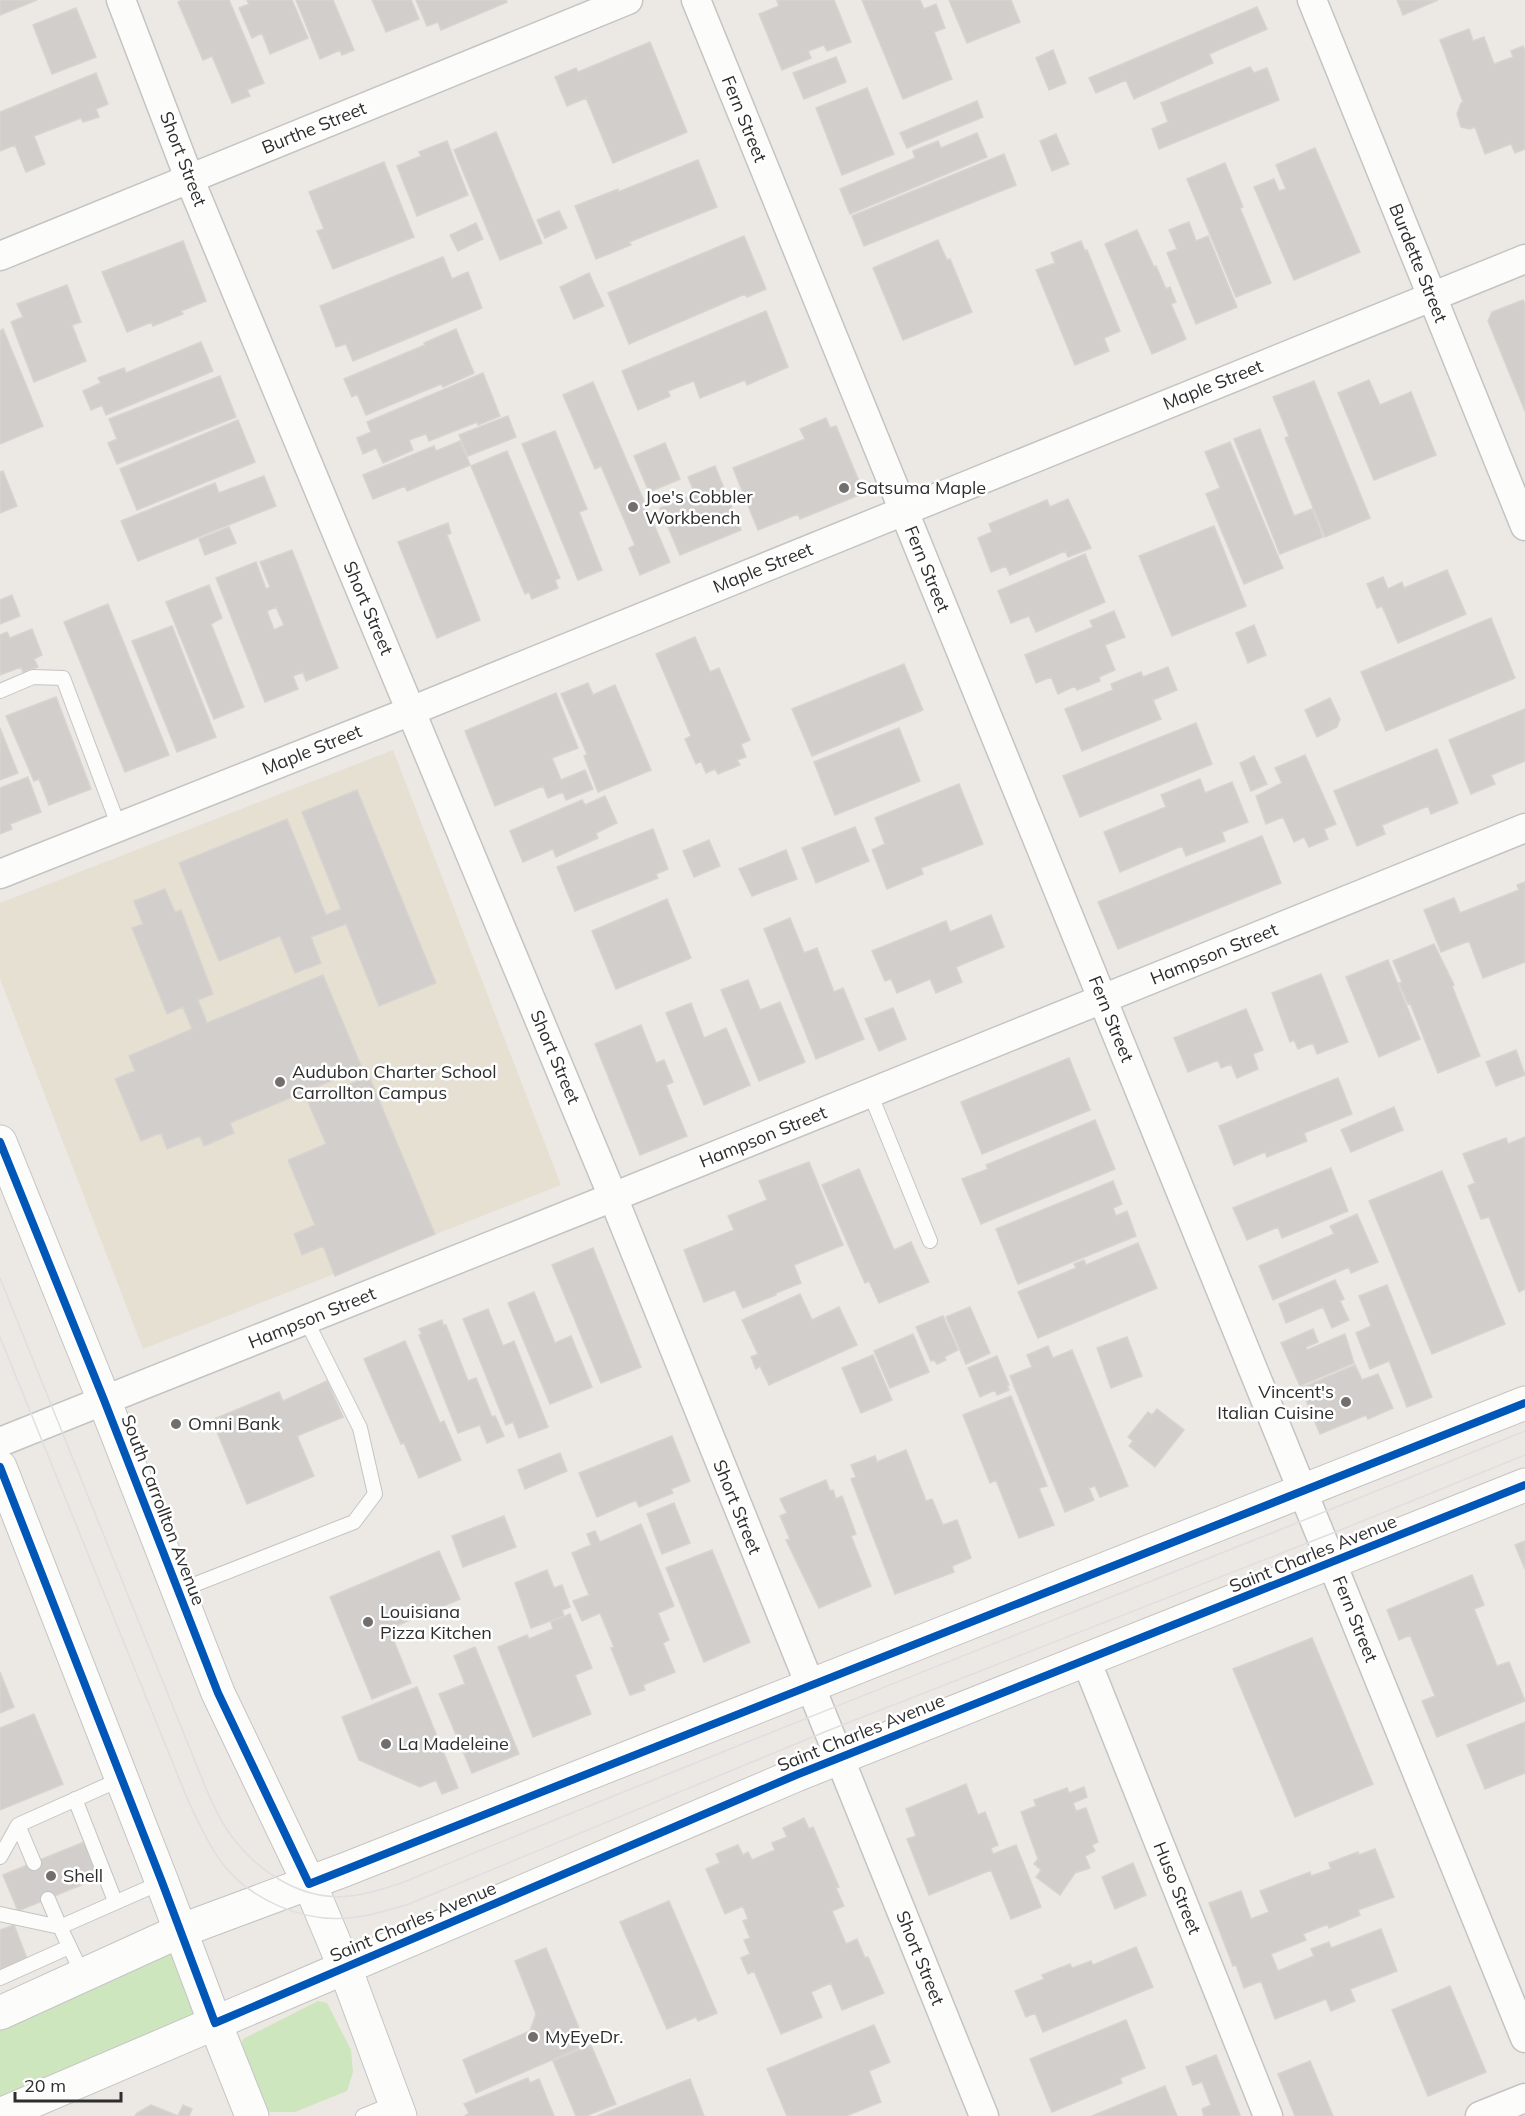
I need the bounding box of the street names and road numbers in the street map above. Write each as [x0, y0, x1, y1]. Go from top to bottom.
street label: Fern Street [717, 72, 772, 165]
street label: Burthe Street [258, 96, 369, 159]
street label: Short Street [155, 108, 212, 210]
street label: Burdette Street [1384, 200, 1453, 326]
street label: Maple Street [1160, 354, 1266, 415]
street label: Fern Street [900, 522, 955, 615]
street label: Maple Street [710, 537, 816, 598]
street label: Short Street [338, 557, 399, 658]
street label: Maple Street [259, 719, 365, 780]
street label: Hampson Street [1147, 918, 1281, 990]
street label: Fern Street [1084, 972, 1139, 1065]
street label: Short Street [525, 1006, 586, 1107]
street label: Hampson Street [696, 1101, 830, 1173]
street label: Hampson Street [245, 1282, 379, 1354]
street label: South Carrollton Avenue [116, 1411, 210, 1608]
street label: Short Street [708, 1456, 767, 1557]
street label: Saint Charles Avenue [1226, 1509, 1400, 1598]
street label: Fern Street [1328, 1572, 1383, 1665]
street label: Saint Charles Avenue [774, 1688, 948, 1777]
street label: Huso Street [1148, 1838, 1206, 1937]
street label: Saint Charles Avenue [326, 1876, 499, 1967]
street label: Short Street [891, 1907, 950, 2008]

